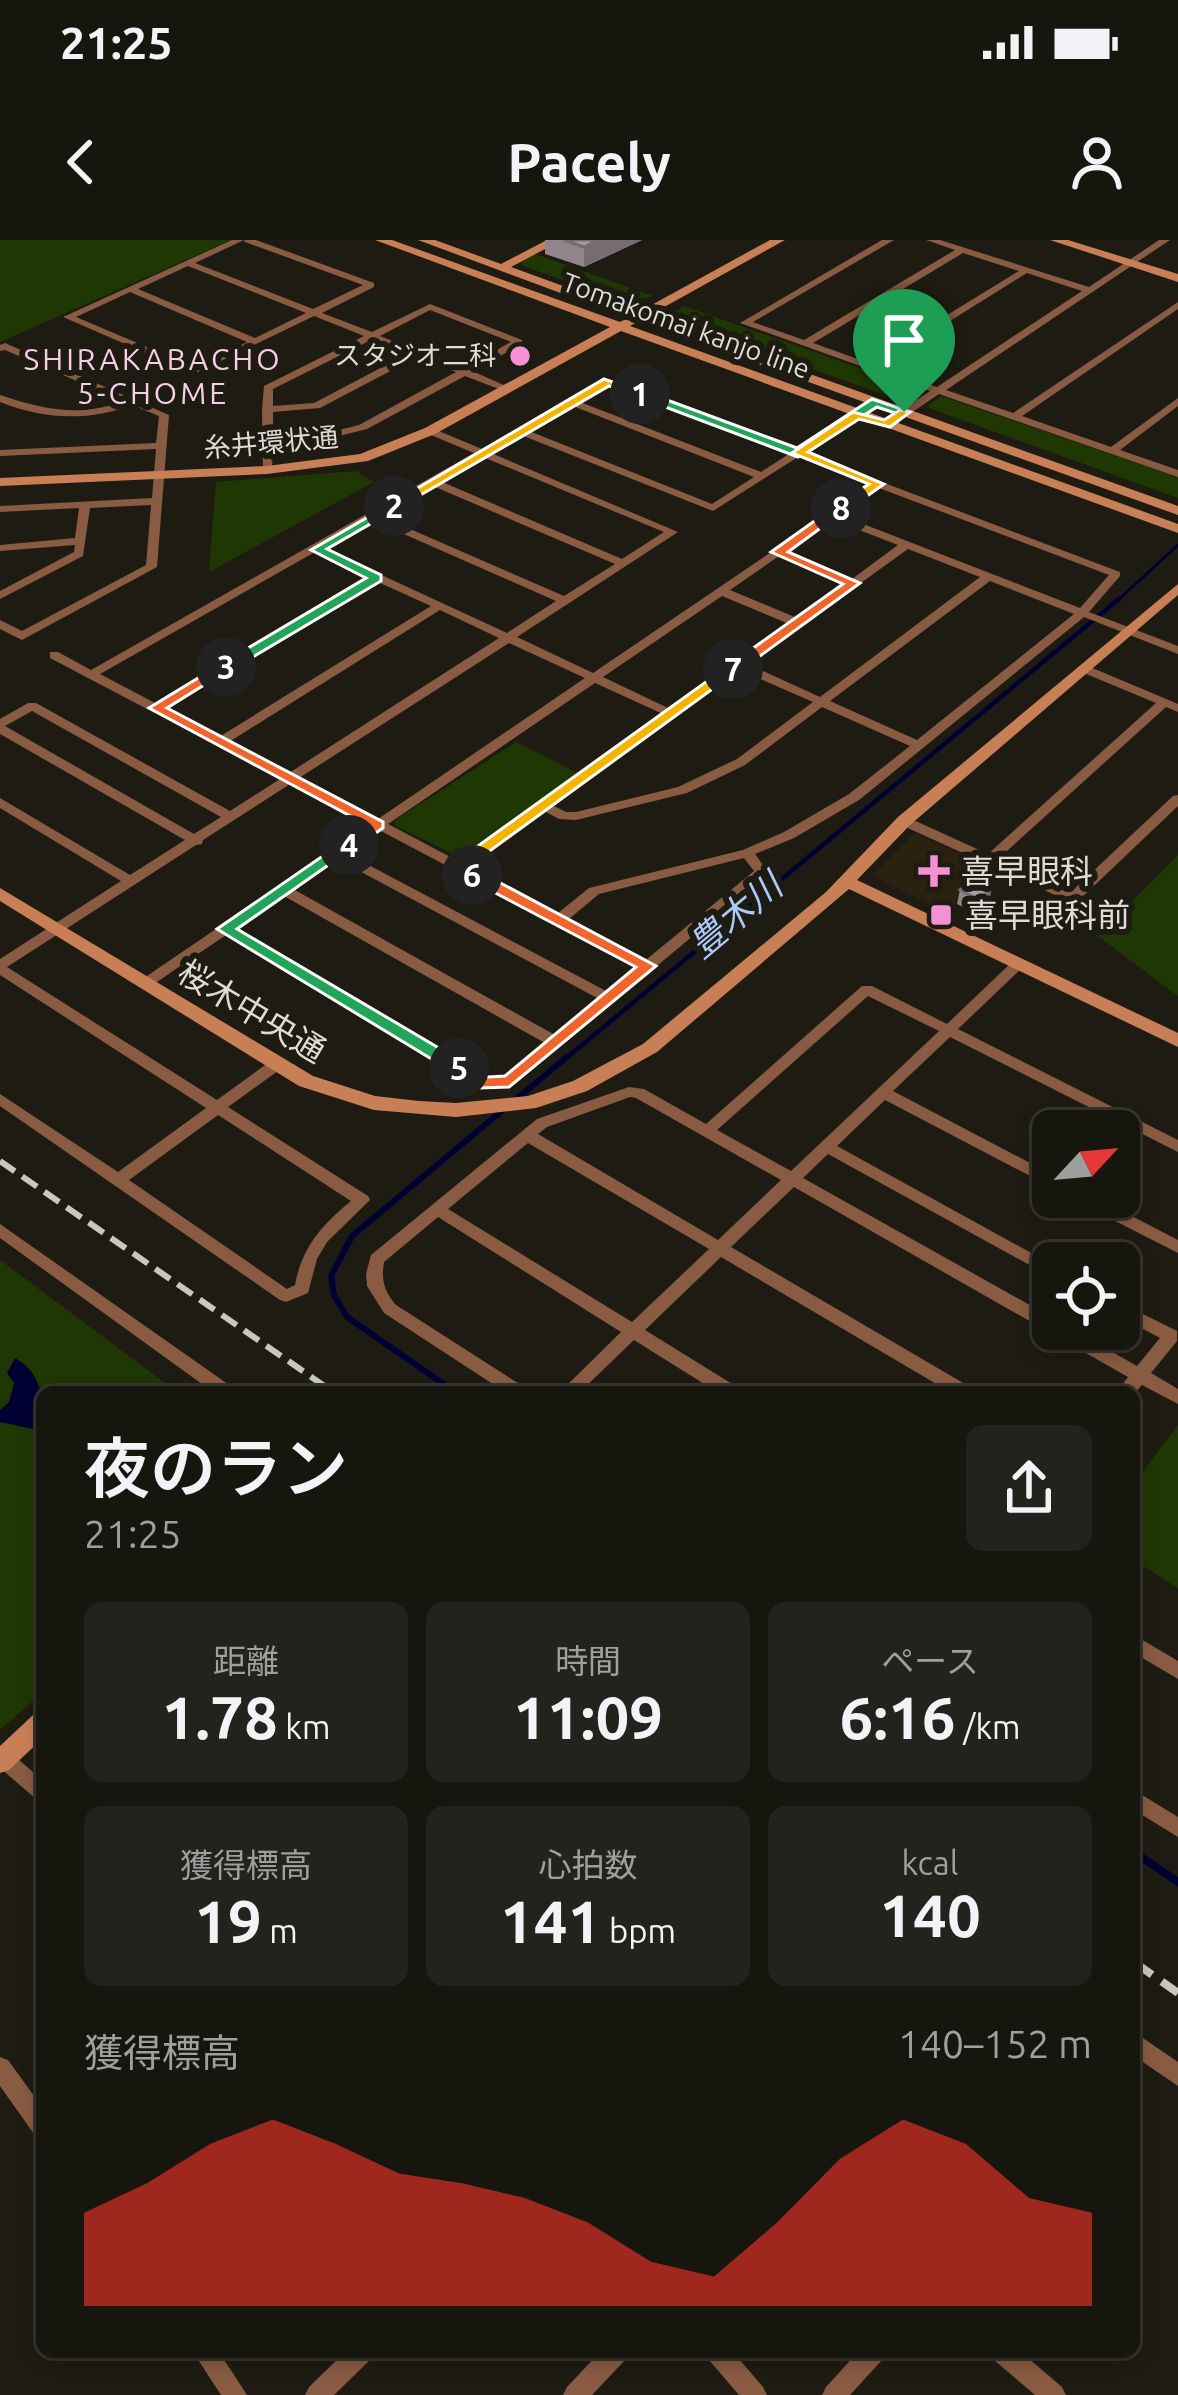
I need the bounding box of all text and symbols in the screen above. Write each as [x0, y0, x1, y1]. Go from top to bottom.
text: 21:25 [60, 17, 173, 68]
icon: back [48, 129, 114, 195]
icon: person [1064, 129, 1130, 195]
text: Pacely [507, 132, 671, 192]
street label: Tomakomai kanjo line [559, 266, 814, 384]
pin [853, 289, 955, 412]
icon: arrive [871, 307, 937, 373]
place label: スタジオ二科 [334, 340, 496, 370]
district label: SHIRAKABACHO 5-CHOME [24, 342, 282, 410]
marker: スタジオ二科 [507, 343, 533, 369]
pin: 1 [610, 364, 670, 424]
text: 1 [631, 375, 649, 412]
street label: 糸井環状通 [202, 421, 339, 463]
pin: 2 [364, 476, 424, 536]
pin: 8 [811, 478, 871, 538]
text: 2 [385, 487, 403, 524]
text: 8 [832, 489, 850, 526]
pin: 3 [196, 637, 256, 697]
pin: 7 [703, 639, 763, 699]
text: 3 [217, 648, 235, 685]
text: 7 [724, 650, 742, 687]
pin: 4 [319, 815, 379, 875]
text: 4 [340, 826, 358, 863]
pin: 6 [442, 845, 502, 905]
place label: 喜早眼科 [961, 852, 1093, 889]
marker: 喜早眼科 [918, 855, 950, 887]
text: 6 [463, 856, 481, 893]
water label: 豊木川 [680, 862, 792, 965]
place label: 喜早眼科前 [965, 896, 1130, 933]
marker: 喜早眼科前 [928, 902, 954, 928]
street label: 桜木中央通 [172, 952, 333, 1069]
pin: 5 [429, 1038, 489, 1098]
text: 5 [450, 1049, 468, 1086]
north arrow [1032, 1110, 1140, 1218]
map controls [1032, 1110, 1140, 1350]
button: locate [1032, 1242, 1140, 1350]
button: share [966, 1425, 1092, 1551]
text: 夜のラン [84, 1430, 348, 1504]
text: 21:25 [84, 1512, 182, 1555]
text: 距離 [213, 1642, 279, 1679]
text: 時間 [555, 1642, 621, 1679]
text: ペース [881, 1642, 979, 1679]
text: 1.78 [162, 1683, 278, 1750]
text: 11:09 [513, 1683, 663, 1750]
text: 6:16 [839, 1683, 956, 1750]
text: km [278, 1708, 330, 1745]
text: /km [956, 1708, 1021, 1745]
text: kcal [902, 1844, 958, 1881]
text: 獲得標高 [180, 1846, 312, 1883]
text: 心拍数 [539, 1846, 638, 1883]
text: 140 [879, 1881, 981, 1948]
text: 19 [194, 1887, 262, 1954]
text: 141 [500, 1887, 601, 1954]
text: m [262, 1912, 298, 1949]
text: bpm [601, 1912, 676, 1949]
text: 140–152 m [898, 2022, 1092, 2065]
text: 獲得標高 [84, 2031, 240, 2074]

